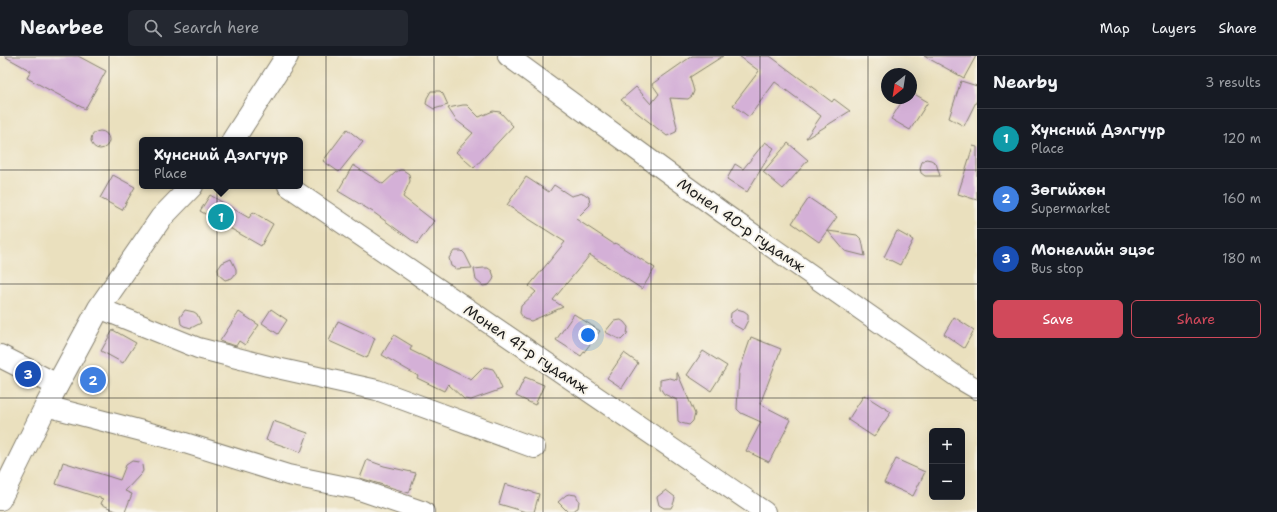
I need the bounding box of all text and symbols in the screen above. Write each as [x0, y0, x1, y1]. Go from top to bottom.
search box [128, 10, 408, 46]
text: Nearbee [20, 15, 104, 40]
icon: search [142, 17, 164, 39]
text: Search here [174, 18, 259, 38]
text: Map [1100, 19, 1130, 37]
text: Layers [1152, 19, 1196, 37]
text: Share [1218, 19, 1257, 37]
north arrow [881, 68, 917, 104]
text: Nearby [993, 71, 1058, 93]
text: 3 results [1205, 74, 1261, 91]
text: Хүнсний Дэлгүүр [1031, 120, 1165, 140]
text: 1 [1003, 130, 1009, 147]
text: 120 m [1223, 130, 1261, 147]
popup [139, 137, 303, 189]
text: Place [1031, 140, 1064, 157]
text: Хүнсний Дэлгүүр [154, 145, 288, 165]
text: Place [154, 165, 187, 182]
street label: Монел 40-р гудамж [673, 173, 809, 277]
text: Зөгийхөн [1031, 180, 1106, 200]
text: 2 [1001, 190, 1011, 207]
text: 160 m [1223, 190, 1261, 207]
text: Supermarket [1031, 200, 1110, 217]
pin: 1 [208, 202, 234, 232]
text: Монелийн эцэс [1031, 240, 1155, 260]
text: 3 [1001, 250, 1011, 267]
text: 180 m [1222, 250, 1261, 267]
text: Bus stop [1031, 260, 1083, 277]
street label: Монел 41-р гудамж [460, 300, 593, 399]
button: Save [993, 300, 1123, 338]
button: Share [1131, 300, 1261, 338]
your location [578, 325, 598, 345]
pin: 3 [15, 359, 41, 389]
pin: 2 [80, 365, 106, 395]
map controls [929, 428, 965, 500]
button: + [929, 428, 965, 464]
button: − [929, 464, 965, 500]

